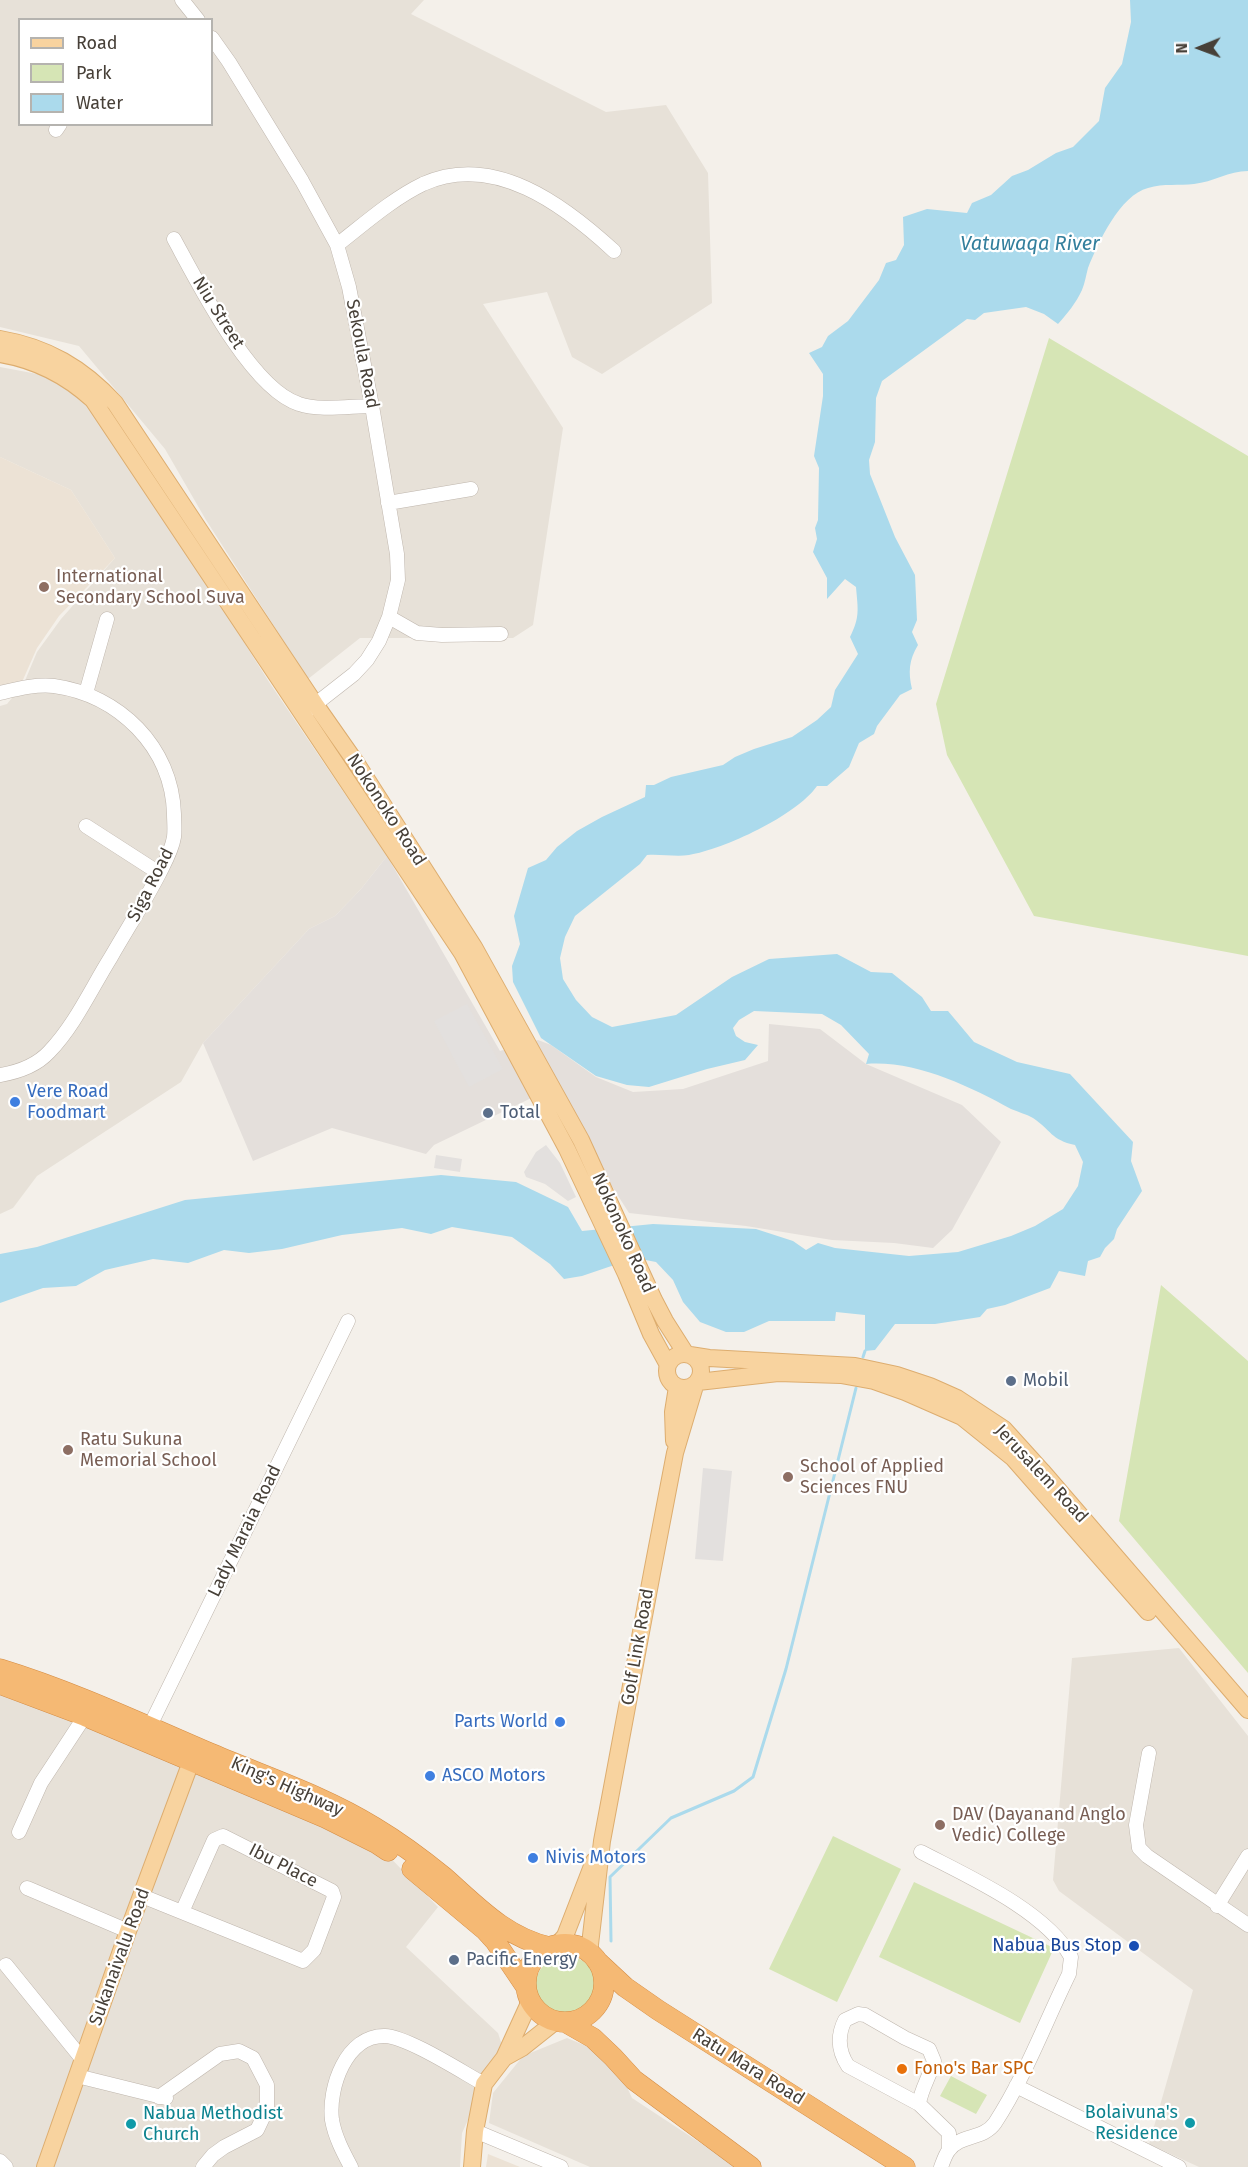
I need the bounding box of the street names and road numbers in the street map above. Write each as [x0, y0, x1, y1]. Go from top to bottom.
street label: Niu Street [187, 273, 249, 353]
street label: Sekoula Road [341, 298, 383, 410]
street label: Nokonoko Road [342, 750, 430, 870]
street label: Siga Road [123, 844, 179, 926]
street label: Nokonoko Road [587, 1170, 659, 1296]
street label: Jerusalem Road [990, 1420, 1092, 1528]
street label: Lady Maraia Road [204, 1462, 286, 1600]
street label: Golf Link Road [617, 1587, 659, 1707]
street label: King's Highway [227, 1753, 347, 1821]
street label: Ibu Place [245, 1839, 321, 1893]
street label: Sukanaivalu Road [85, 1885, 155, 2029]
street label: Ratu Mara Road [688, 2024, 808, 2110]

